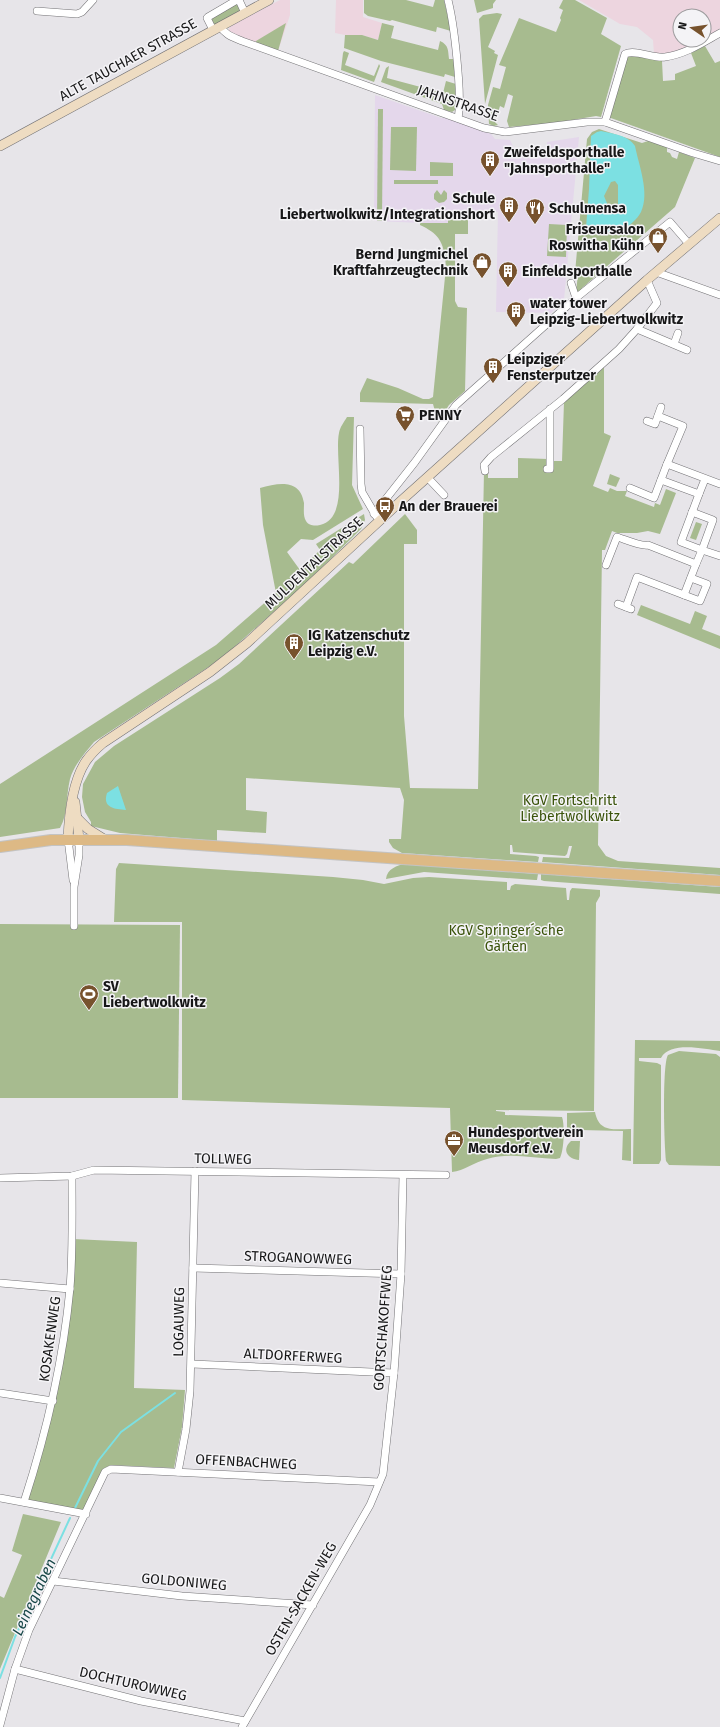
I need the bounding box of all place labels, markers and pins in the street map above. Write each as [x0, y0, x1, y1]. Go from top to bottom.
place label: Zweifeldsporthalle "Jahnsporthalle" [504, 144, 625, 177]
building icon: Zweifeldsporthalle "Jahnsporthalle" [479, 149, 501, 177]
place label: Schule Liebertwolkwitz/Integrationshort [280, 190, 496, 223]
building icon: Schule Liebertwolkwitz/Integrationshort [498, 195, 520, 223]
restaurant icon: Schulmensa [524, 197, 546, 225]
place label: Schulmensa [549, 200, 626, 217]
place label: Friseursalon Roswitha Kühn [549, 221, 644, 254]
shop icon: Friseursalon Roswitha Kühn [647, 226, 669, 254]
place label: Bernd Jungmichel Kraftfahrzeugtechnik [333, 246, 469, 279]
shop icon: Bernd Jungmichel Kraftfahrzeugtechnik [471, 251, 493, 279]
building icon: Einfeldsporthalle [497, 260, 519, 288]
place label: Einfeldsporthalle [522, 263, 633, 280]
place label: water tower Leipzig-Liebertwolkwitz [530, 295, 684, 328]
building icon: water tower Leipzig-Liebertwolkwitz [505, 300, 527, 328]
place label: Leipziger Fensterputzer [507, 351, 596, 384]
building icon: Leipziger Fensterputzer [482, 356, 504, 384]
supermarket icon: PENNY [394, 404, 416, 432]
place label: PENNY [419, 407, 462, 424]
bus stop icon: An der Brauerei [374, 495, 396, 523]
place label: An der Brauerei [398, 498, 498, 515]
place label: IG Katzenschutz Leipzig e.V. [308, 627, 410, 660]
building icon: IG Katzenschutz Leipzig e.V. [283, 632, 305, 660]
place label: SV Liebertwolkwitz [103, 978, 206, 1011]
sports icon: SV Liebertwolkwitz [78, 983, 100, 1011]
place label: Hundesportverein Meusdorf e.V. [468, 1124, 584, 1157]
office icon: Hundesportverein Meusdorf e.V. [443, 1129, 465, 1157]

